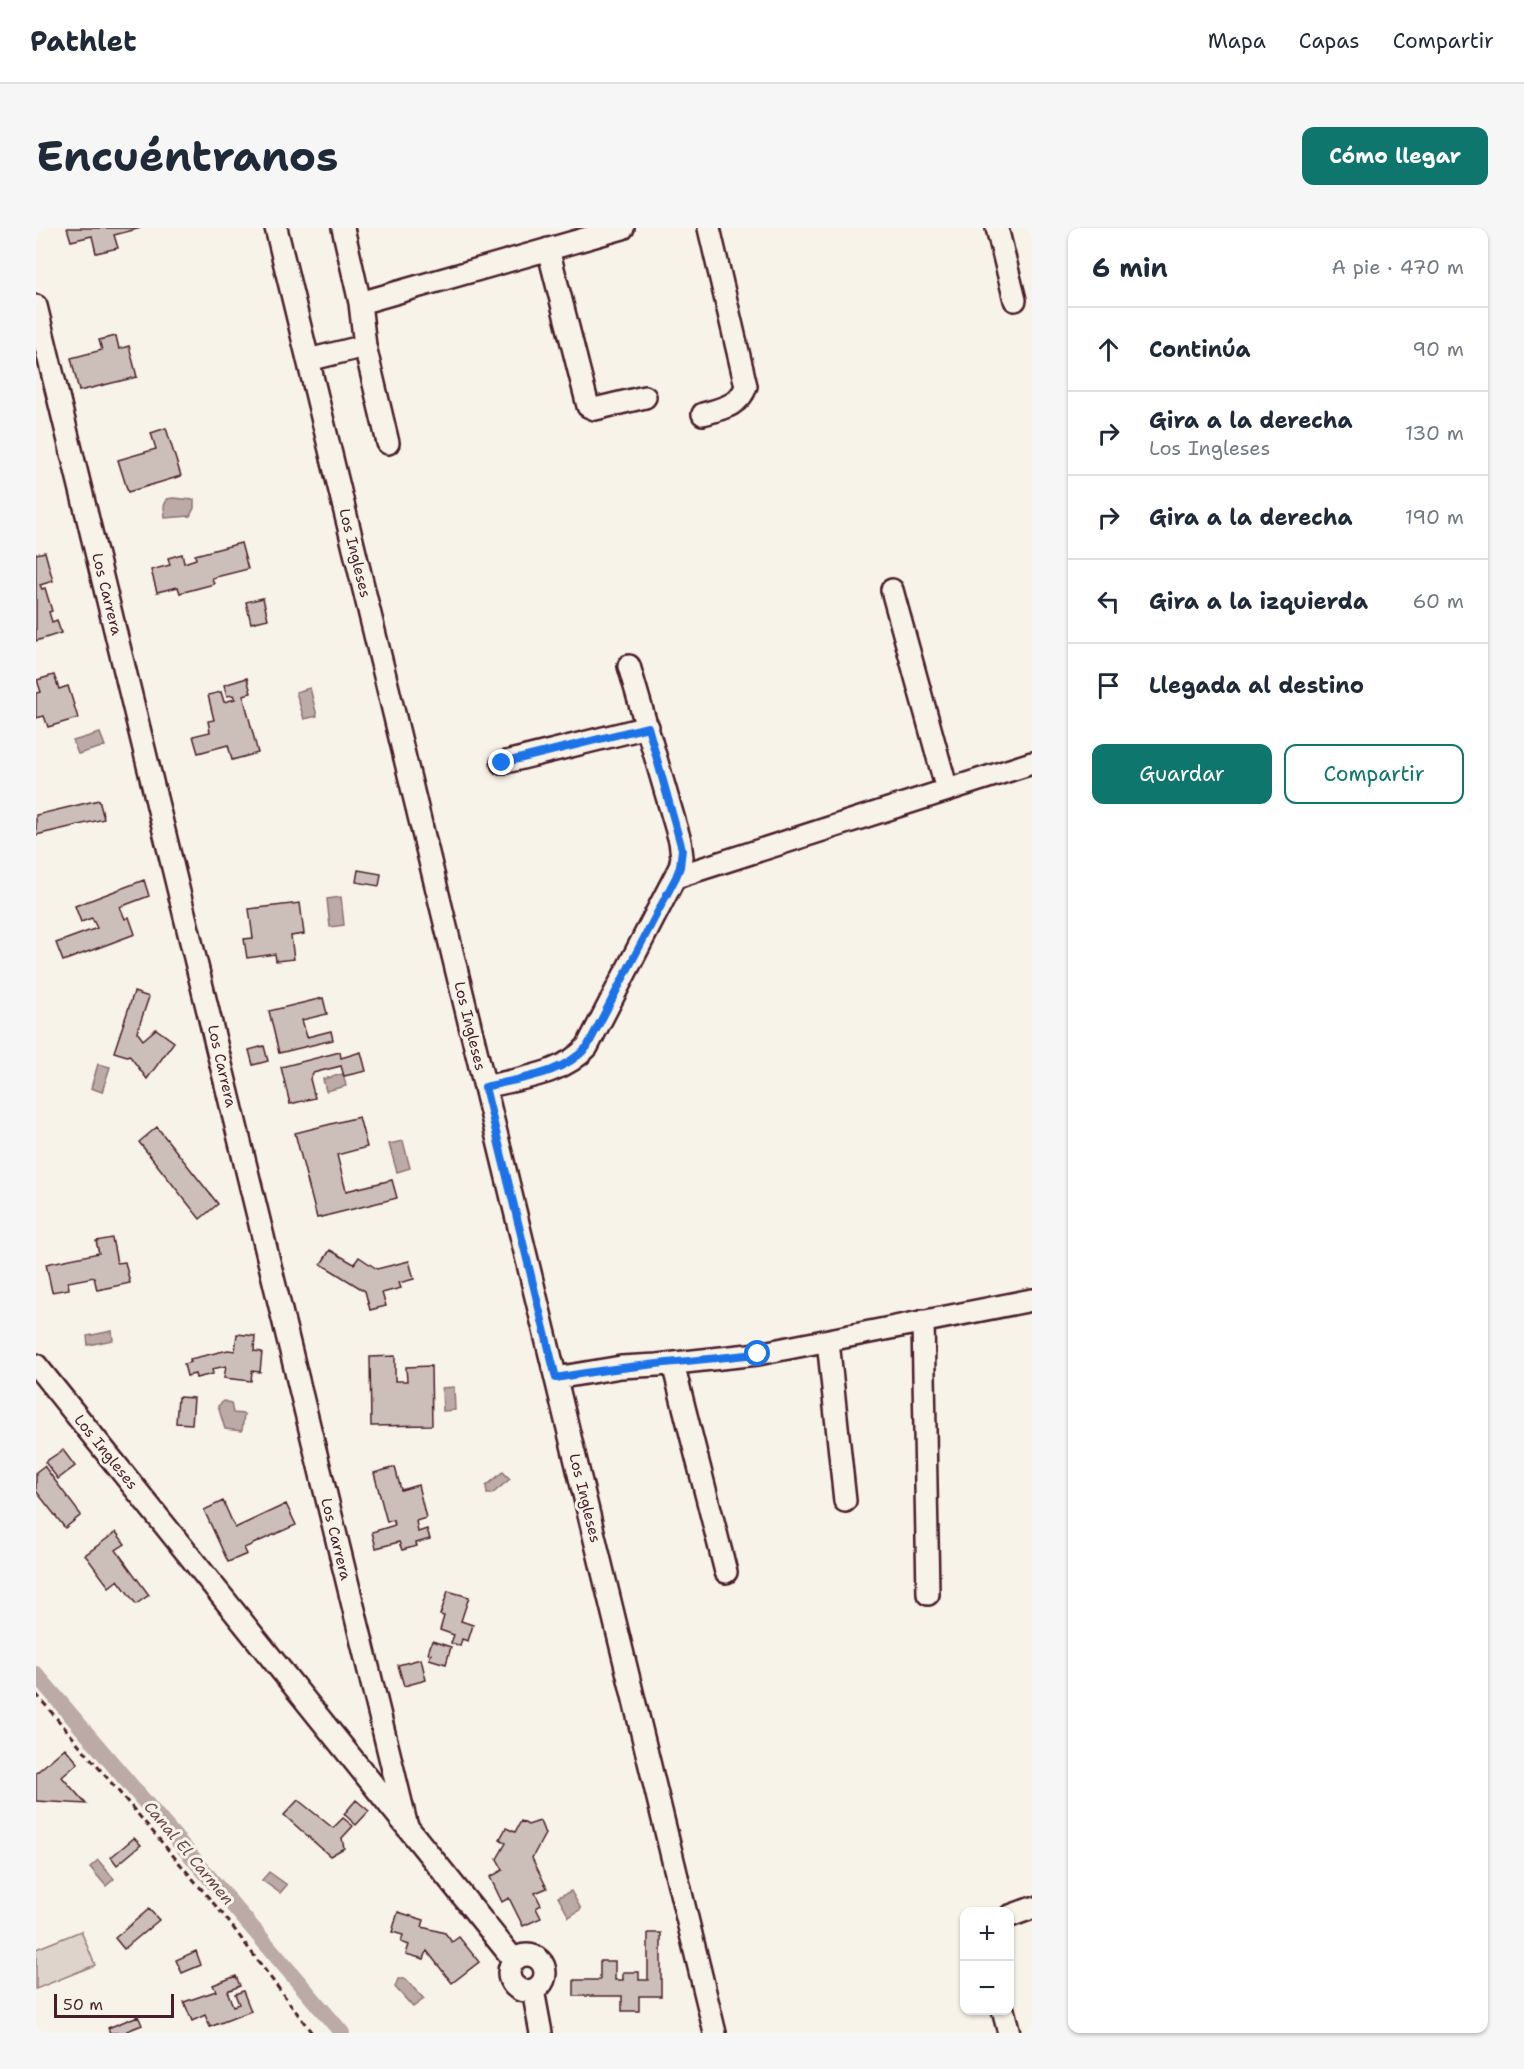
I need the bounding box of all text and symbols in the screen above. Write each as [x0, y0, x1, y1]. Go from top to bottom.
text: Pathlet [30, 22, 137, 60]
text: Mapa [1208, 27, 1266, 55]
text: Capas [1299, 27, 1360, 55]
text: Compartir [1393, 27, 1494, 55]
button: Cómo llegar [1302, 127, 1488, 185]
text: Encuéntranos [36, 128, 338, 184]
text: 6 min [1092, 250, 1168, 285]
text: A pie · 470 m [1331, 254, 1464, 280]
icon: ahead [1092, 333, 1125, 366]
text: Continúa [1149, 335, 1251, 364]
text: 90 m [1412, 336, 1464, 362]
text: Gira a la derecha [1149, 406, 1353, 435]
icon: right [1092, 417, 1125, 450]
text: 130 m [1405, 420, 1464, 446]
text: Los Ingleses [1149, 435, 1270, 461]
icon: right [1092, 501, 1125, 534]
text: Gira a la derecha [1149, 503, 1353, 532]
text: 190 m [1405, 504, 1464, 530]
street label: Los Ingleses [334, 506, 376, 600]
street label: Los Carrera [87, 551, 127, 638]
icon: left [1092, 585, 1125, 618]
text: Gira a la izquierda [1149, 587, 1368, 616]
text: 60 m [1412, 588, 1464, 614]
icon: arrive [1092, 669, 1125, 702]
text: Llegada al destino [1149, 671, 1364, 700]
button: Guardar [1092, 744, 1272, 804]
button: Compartir [1284, 744, 1464, 804]
route end [488, 749, 514, 775]
street label: Los Ingleses [449, 979, 491, 1073]
street label: Los Carrera [203, 1023, 241, 1110]
route start [744, 1340, 770, 1366]
street label: Los Ingleses [70, 1410, 142, 1494]
street label: Los Ingleses [564, 1451, 606, 1545]
street label: Los Carrera [316, 1496, 356, 1583]
water label: Canal El Carmen [139, 1797, 239, 1909]
map controls [960, 1907, 1014, 2015]
button: + [960, 1907, 1014, 1961]
button: − [960, 1961, 1014, 2015]
scale bar [54, 1991, 174, 2018]
text: 50 m [63, 1994, 103, 2015]

